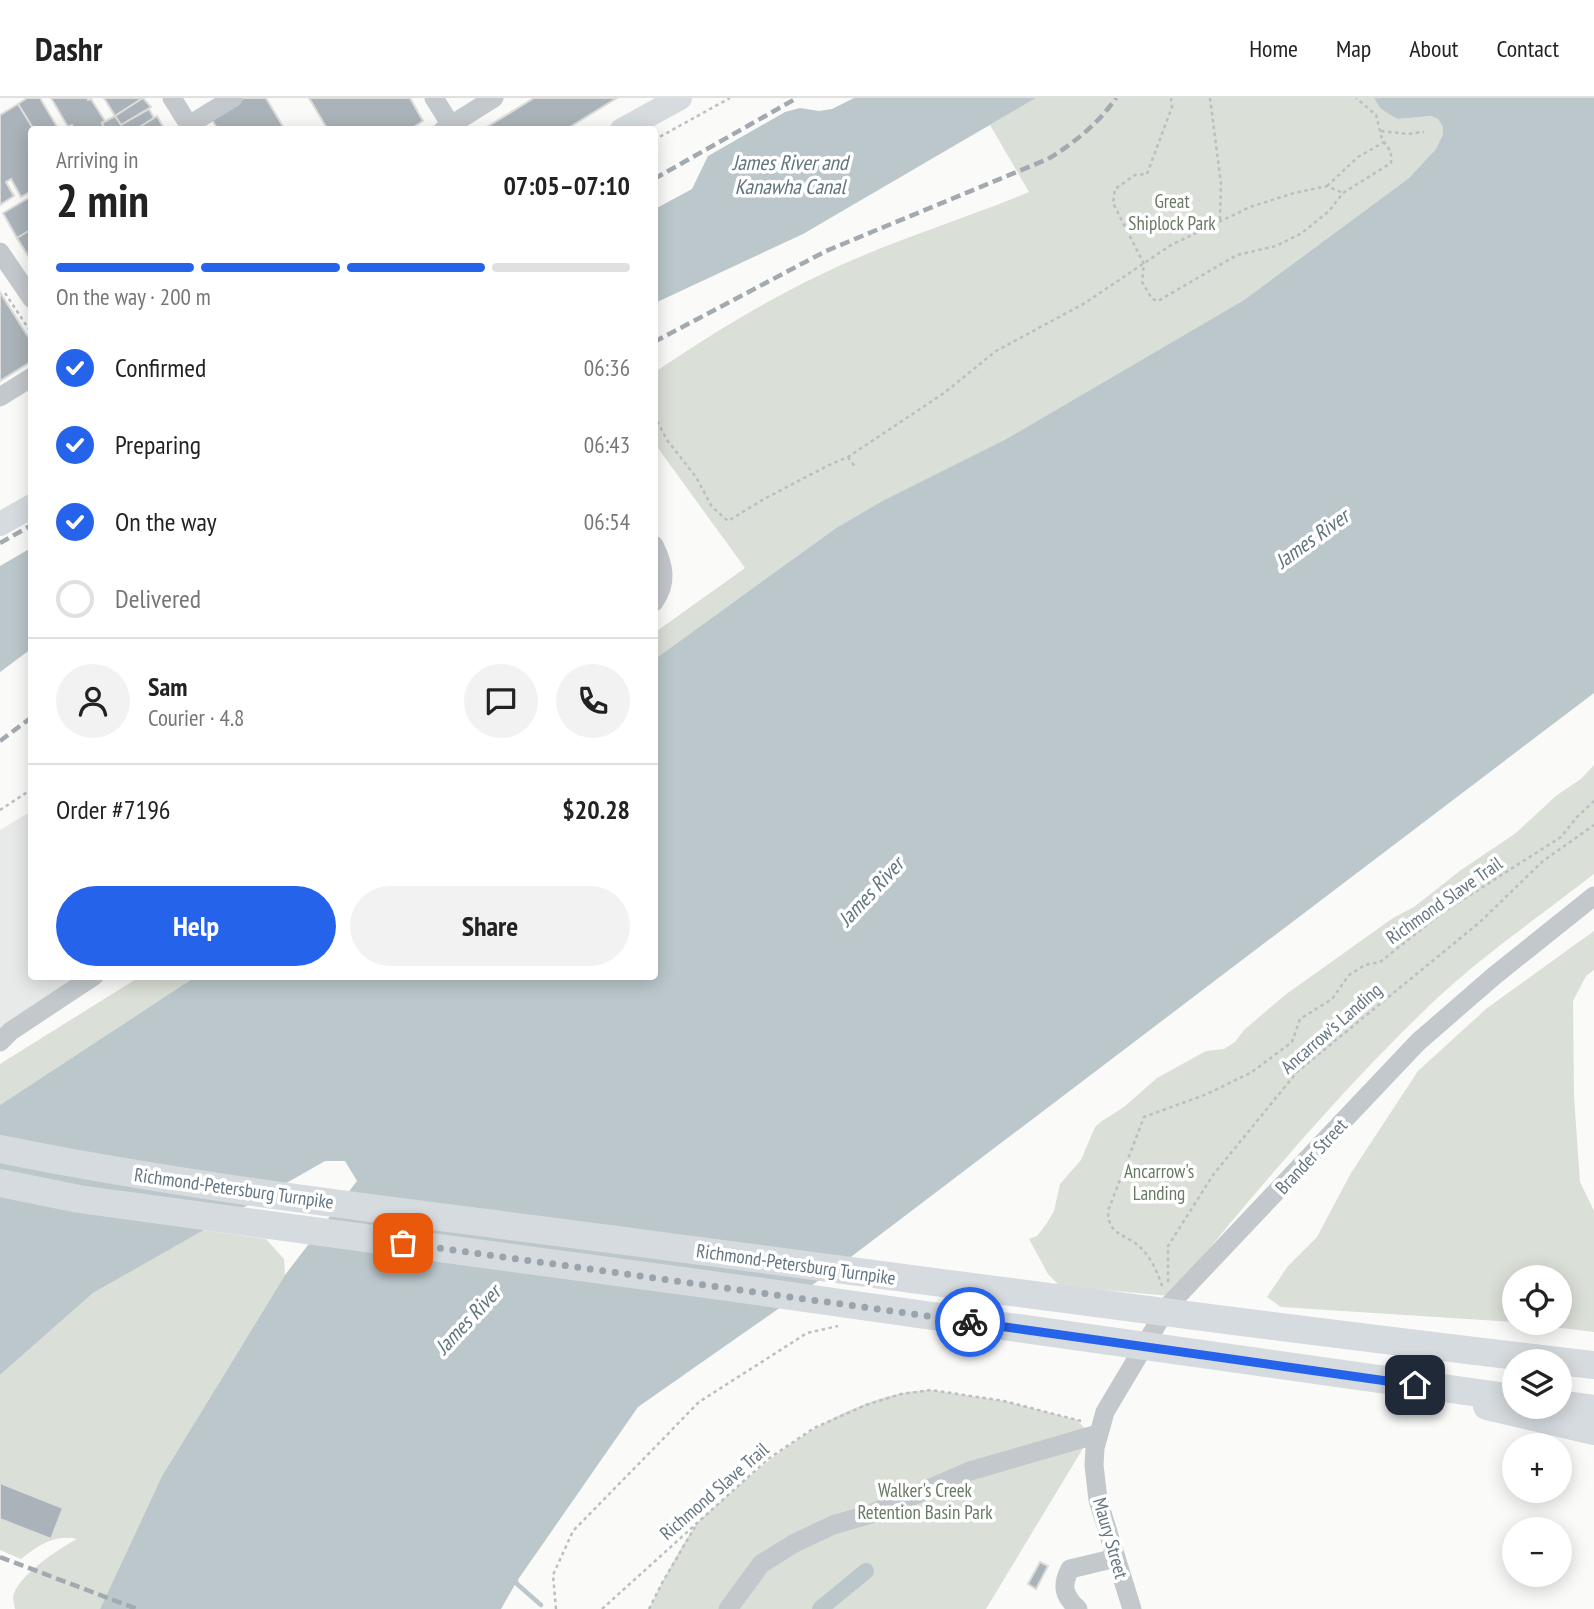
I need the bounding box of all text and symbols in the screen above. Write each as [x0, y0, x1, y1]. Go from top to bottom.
text: Dashr [35, 27, 102, 70]
text: Home [1249, 33, 1298, 64]
text: Map [1336, 33, 1371, 64]
text: About [1409, 33, 1458, 64]
text: Contact [1496, 33, 1559, 64]
text: Arriving in [56, 145, 138, 174]
water label: James River and Kanawha Canal [731, 149, 851, 200]
text: 07:05–07:10 [503, 169, 630, 202]
text: 2 min [56, 170, 149, 230]
park label: Great Shiplock Park [1128, 189, 1216, 235]
text: On the way · 200 m [56, 282, 211, 311]
icon: check [56, 349, 94, 387]
text: Confirmed [115, 351, 206, 384]
text: 06:36 [584, 353, 630, 382]
icon: check [56, 426, 94, 464]
text: Preparing [115, 428, 201, 461]
text: 06:43 [584, 430, 630, 459]
water label: James River [1269, 501, 1356, 575]
icon: check [56, 503, 94, 541]
text: On the way [115, 505, 217, 538]
text: 06:54 [584, 507, 630, 536]
text: Delivered [115, 582, 201, 615]
button: person [56, 664, 130, 738]
button: chat [464, 664, 538, 738]
button: phone [556, 664, 630, 738]
text: Sam [148, 670, 187, 703]
text: Courier · 4.8 [148, 703, 244, 732]
text: Order #7196 [56, 793, 171, 826]
text: $20.28 [562, 793, 630, 826]
water label: James River [831, 849, 912, 933]
street label: Richmond Slave Trail [1381, 851, 1507, 949]
button: Help [56, 886, 336, 966]
button: Share [350, 886, 630, 966]
street label: Ancarrow’s Landing [1275, 977, 1387, 1079]
street label: Brander Street [1270, 1113, 1353, 1199]
park label: Ancarrow's Landing [1124, 1159, 1194, 1205]
street label: Richmond-Petersburg Turnpike [133, 1162, 335, 1214]
pin [373, 1213, 433, 1273]
icon: bag [384, 1224, 422, 1262]
street label: Richmond-Petersburg Turnpike [695, 1238, 897, 1290]
map controls [1502, 1265, 1572, 1587]
button: locate [1502, 1265, 1572, 1335]
water label: James River [428, 1277, 509, 1361]
courier [935, 1287, 1005, 1357]
icon: bike [951, 1303, 989, 1341]
button: layers [1502, 1349, 1572, 1419]
pin [1385, 1355, 1445, 1415]
icon: home [1396, 1366, 1434, 1404]
button: + [1502, 1433, 1572, 1503]
street label: Richmond Slave Trail [655, 1437, 774, 1545]
park label: Walker's Creek Retention Basin Park [857, 1478, 993, 1524]
street label: Maury Street [1088, 1495, 1134, 1582]
button: − [1502, 1517, 1572, 1587]

